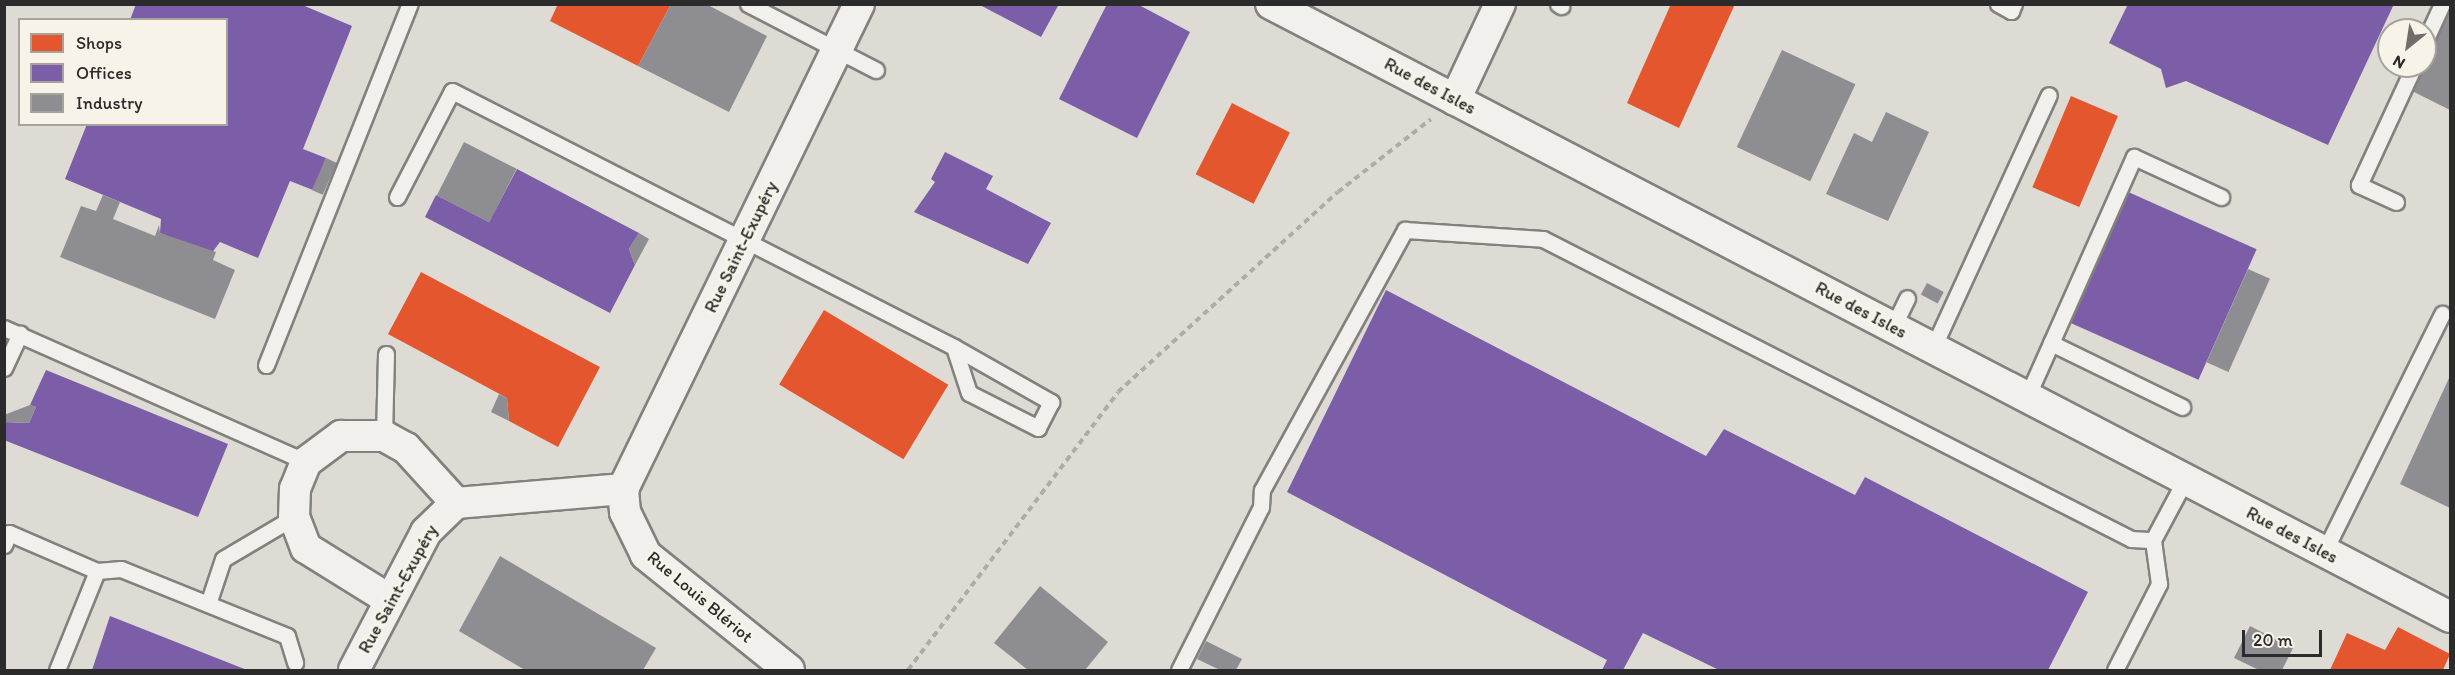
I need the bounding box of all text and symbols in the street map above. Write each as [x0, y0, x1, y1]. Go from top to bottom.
legend [18, 18, 228, 126]
north arrow [2377, 18, 2437, 78]
text: Shops [76, 32, 122, 54]
text: N [2389, 51, 2408, 73]
street label: Rue des Isles [1381, 53, 1479, 119]
text: Offices [76, 62, 132, 84]
text: Industry [76, 92, 143, 114]
street label: Rue Saint-Exupéry [700, 178, 782, 316]
street label: Rue des Isles [1812, 277, 1910, 343]
street label: Rue des Isles [2243, 502, 2341, 568]
street label: Rue Saint-Exupéry [354, 521, 442, 657]
street label: Rue Louis Blériot [643, 547, 757, 647]
scale bar [2245, 618, 2324, 656]
text: 20 m [2253, 629, 2293, 651]

